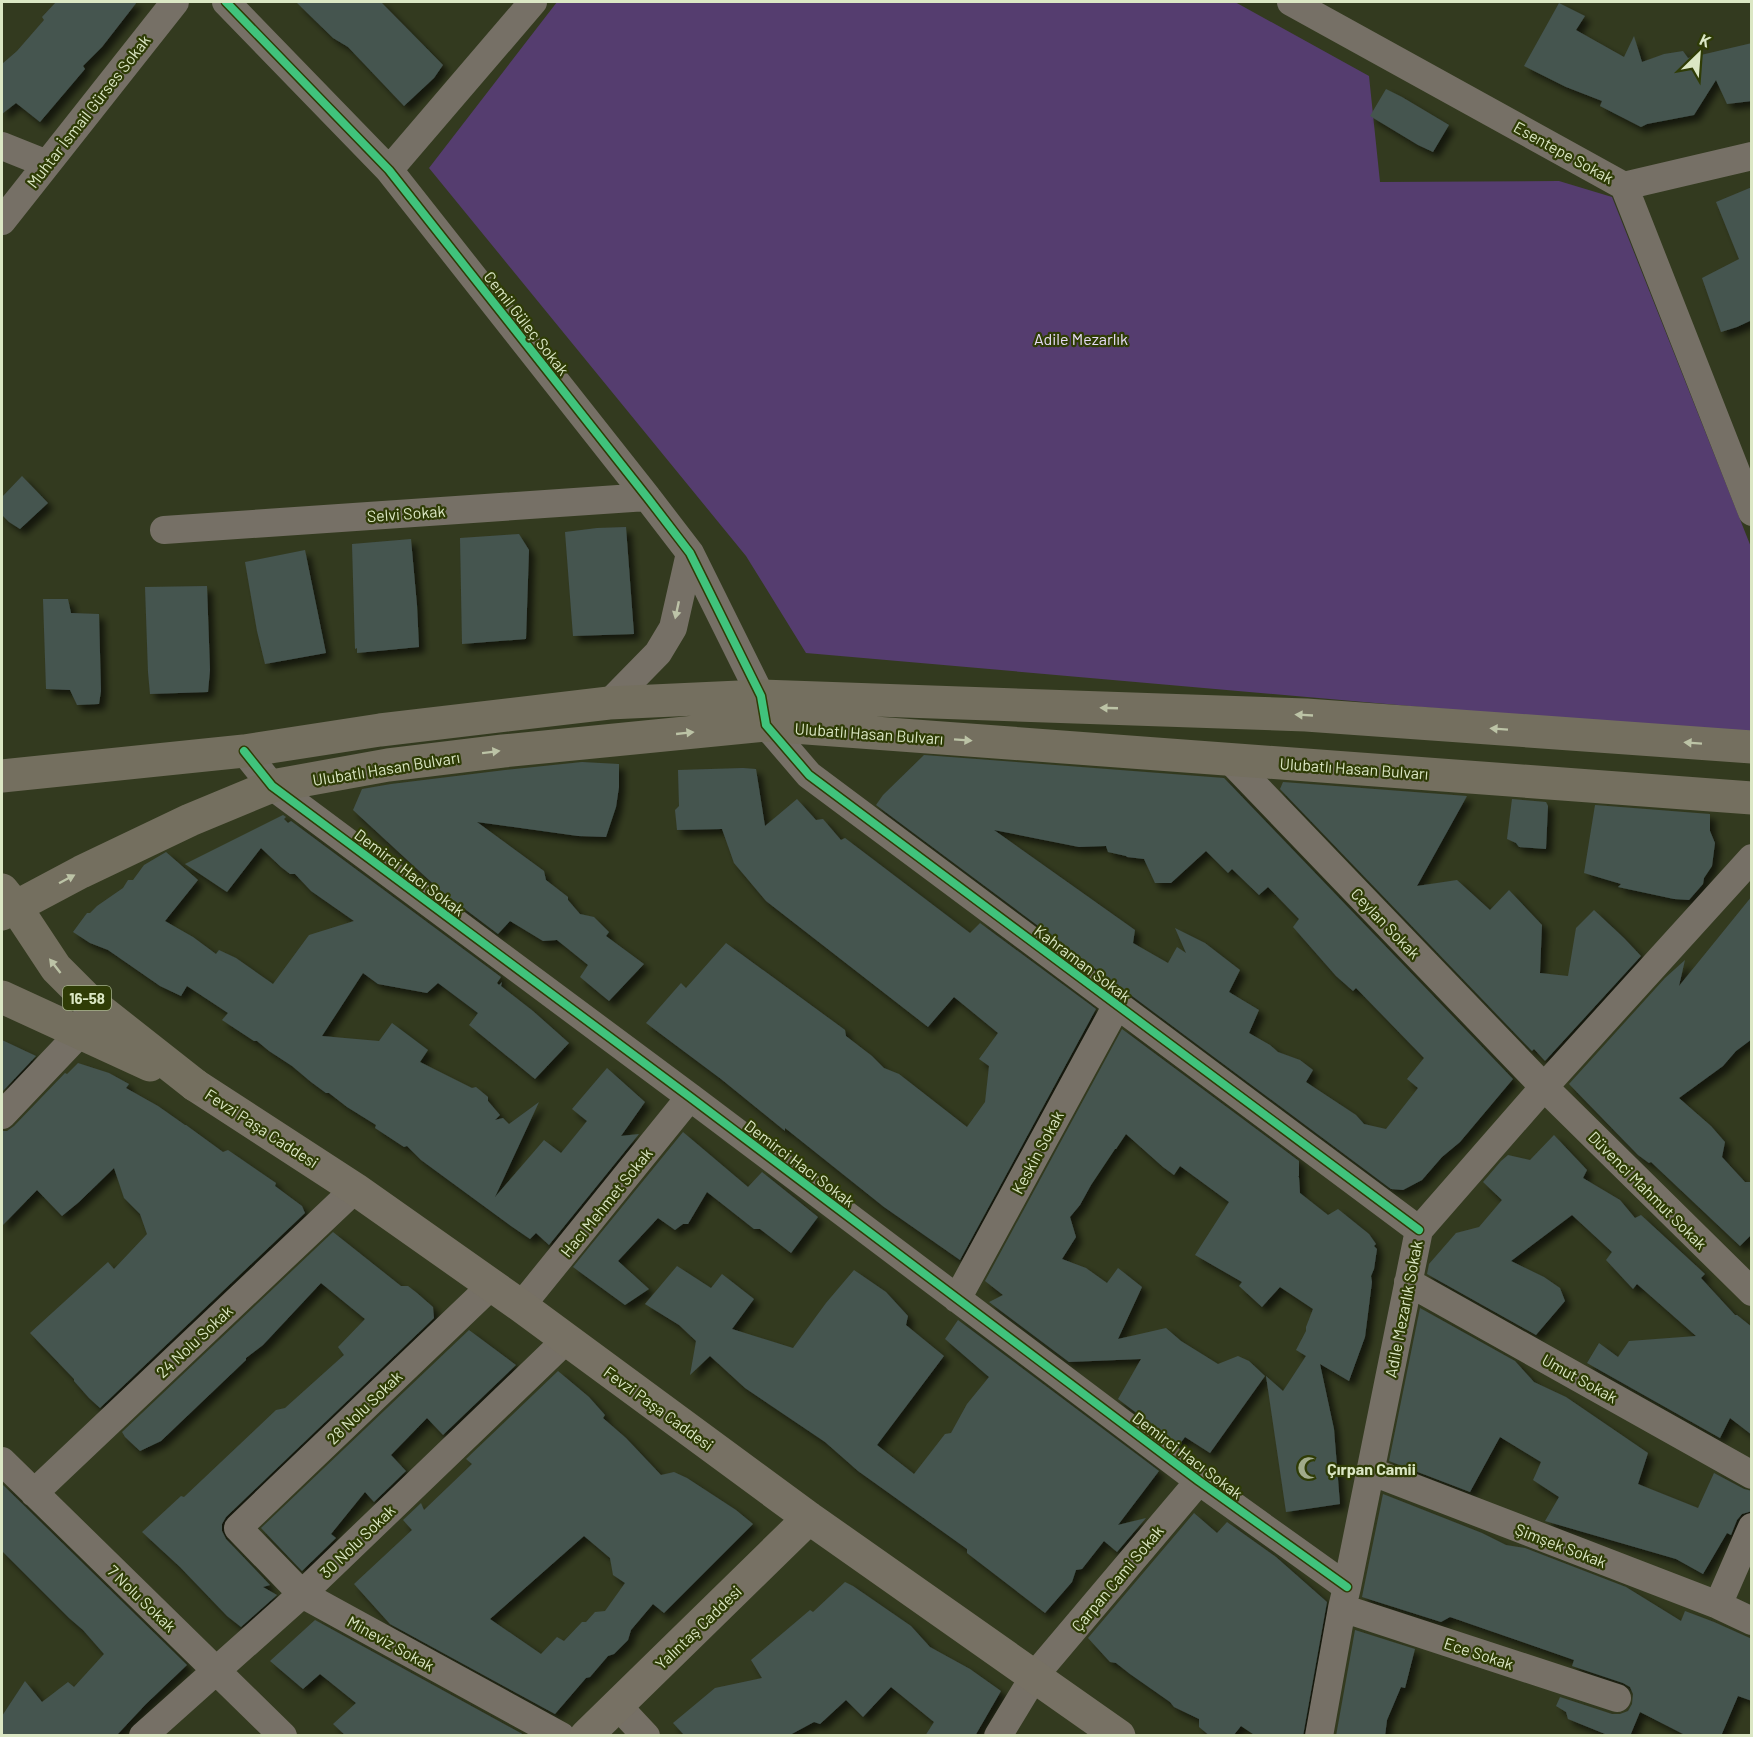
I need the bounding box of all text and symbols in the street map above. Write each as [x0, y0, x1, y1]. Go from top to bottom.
north arrow [1669, 24, 1729, 84]
text: K [1697, 29, 1714, 51]
street label: Muhtar İsmail Gürses Sokak [22, 31, 154, 191]
street label: Esentepe Sokak [1511, 117, 1617, 187]
street label: Cemil Güleç Sokak [481, 267, 573, 379]
park label: Adile Mezarlık [1034, 329, 1128, 348]
street label: Selvi Sokak [366, 501, 446, 525]
one-way arrow [672, 601, 682, 620]
one-way arrow [1100, 703, 1119, 712]
one-way arrow [1295, 710, 1314, 719]
street label: Ulubatlı Hasan Bulvarı [794, 718, 944, 748]
one-way arrow [1489, 724, 1508, 733]
one-way arrow [675, 728, 694, 738]
one-way arrow [954, 735, 973, 744]
one-way arrow [1684, 738, 1703, 747]
street label: Ulubatlı Hasan Bulvarı [311, 747, 461, 789]
one-way arrow [481, 748, 500, 757]
street label: Ulubatlı Hasan Bulvarı [1279, 753, 1429, 783]
street label: Demirci Hacı Sokak [351, 824, 469, 920]
one-way arrow [59, 874, 76, 884]
street label: Ceylan Sokak [1347, 884, 1425, 962]
street label: Kahraman Sokak [1031, 921, 1135, 1005]
one-way arrow [50, 958, 62, 973]
road number: 16-58 [63, 986, 111, 1010]
street label: Fevzi Paşa Caddesi [202, 1084, 322, 1172]
street label: Keskin Sokak [1007, 1107, 1067, 1197]
street label: Demirci Hacı Sokak [741, 1115, 859, 1211]
street label: Düvenci Mahmut Sokak [1585, 1127, 1711, 1253]
street label: Hacı Mehmet Sokak [556, 1144, 656, 1260]
street label: Adile Mezarlık Sokak [1380, 1239, 1426, 1379]
street label: 24 Nolu Sokak [152, 1301, 236, 1381]
street label: Umut Sokak [1539, 1349, 1621, 1407]
street label: Fevzi Paşa Caddesi [600, 1362, 718, 1454]
street label: 28 Nolu Sokak [322, 1366, 406, 1448]
street label: Demirci Hacı Sokak [1129, 1407, 1247, 1503]
mosque icon: Çırpan Camii [1296, 1455, 1322, 1481]
place label: Çırpan Camii [1327, 1459, 1416, 1478]
street label: 30 Nolu Sokak [315, 1500, 399, 1582]
street label: Şimşek Sokak [1513, 1519, 1609, 1571]
street label: Çarpan Cami Sokak [1067, 1521, 1167, 1635]
street label: 7 Nolu Sokak [104, 1561, 180, 1635]
street label: Yalıntaş Caddesi [651, 1581, 745, 1673]
street label: Mineviz Sokak [344, 1611, 438, 1675]
street label: Ece Sokak [1442, 1633, 1516, 1673]

